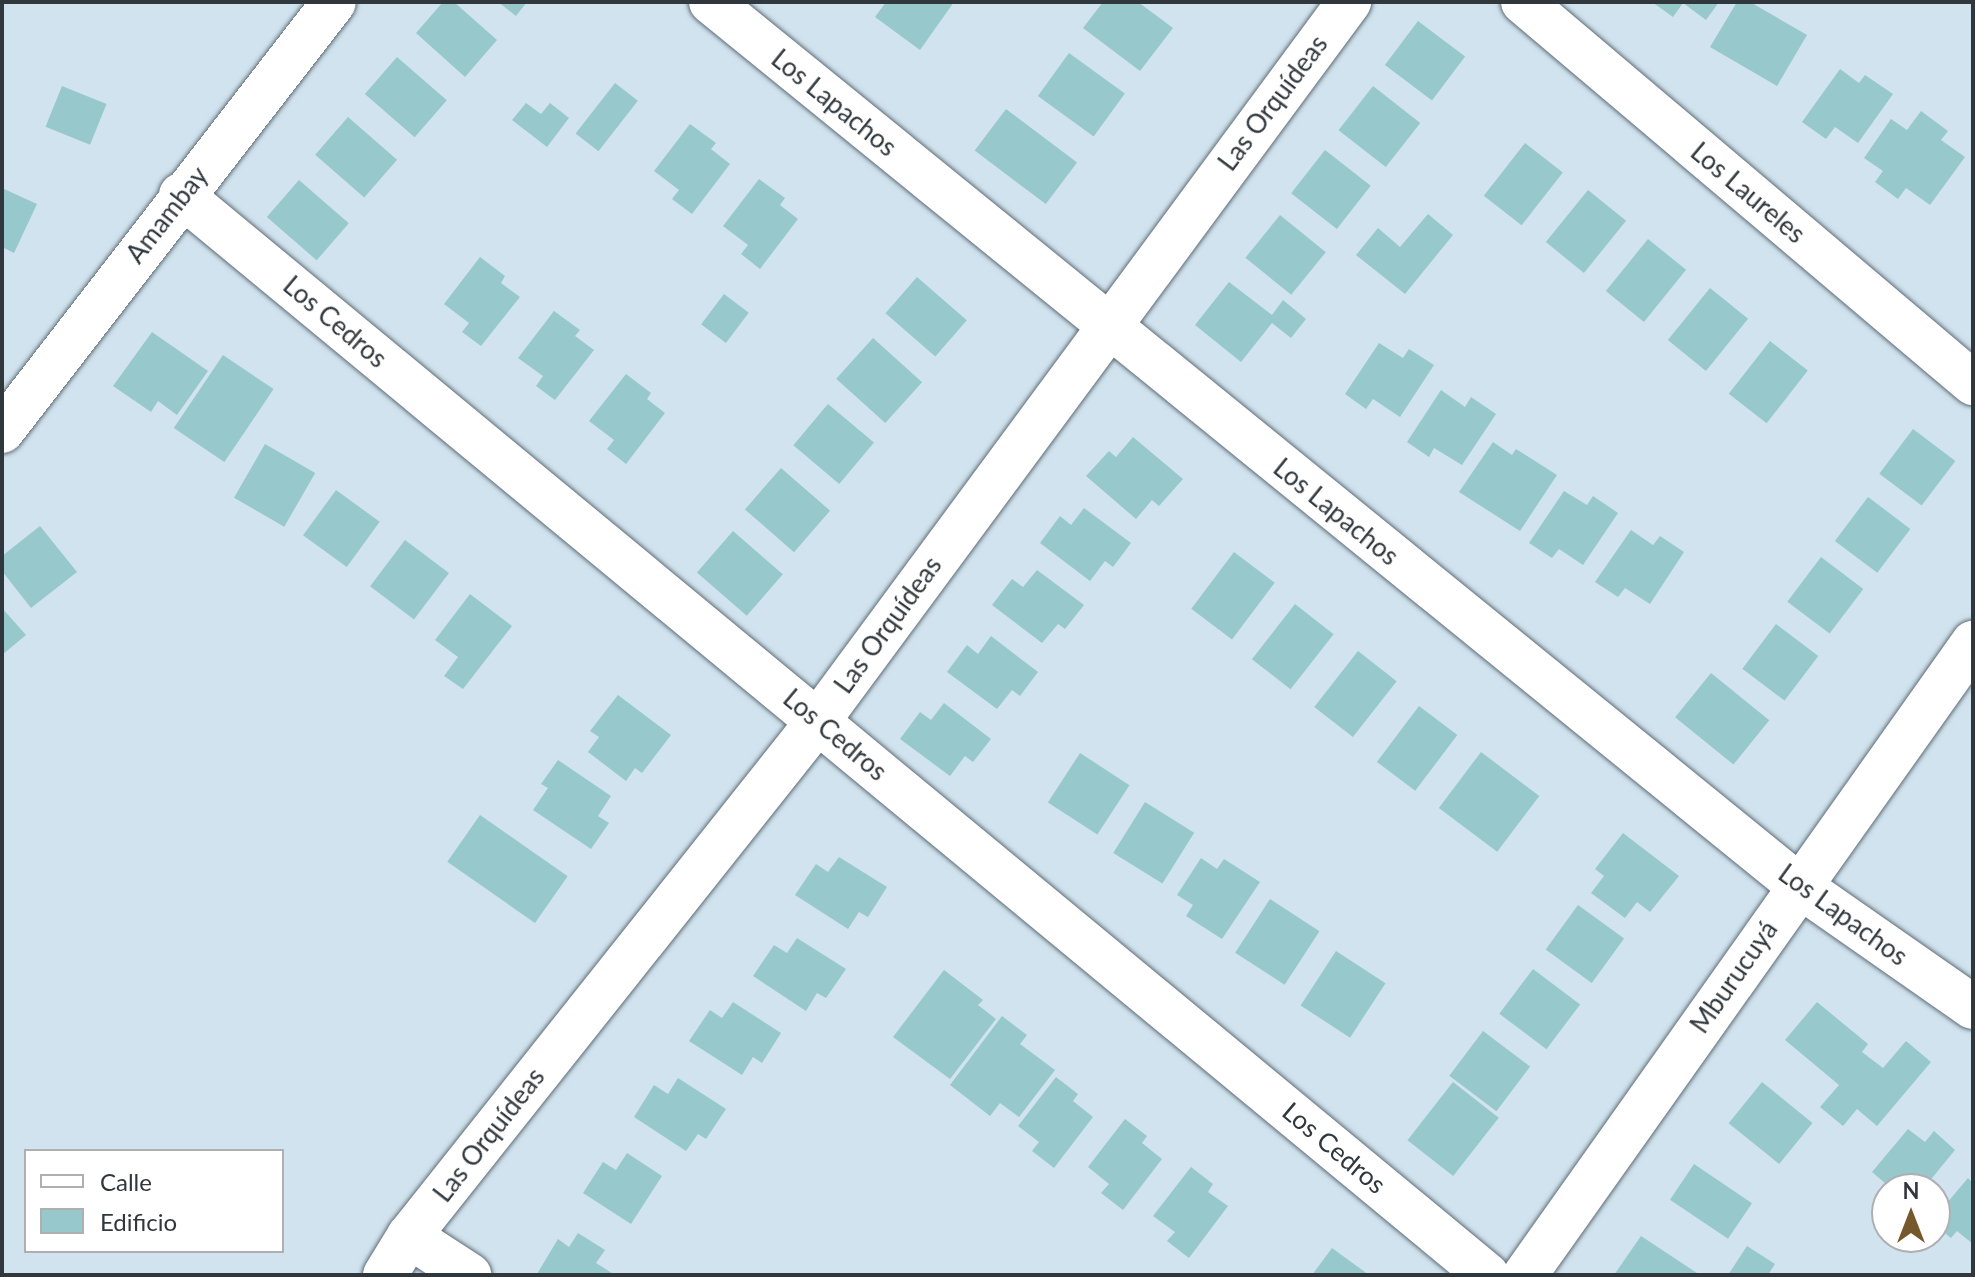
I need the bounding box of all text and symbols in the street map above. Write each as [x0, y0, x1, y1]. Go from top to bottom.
street label: Las Orquídeas [1212, 29, 1334, 177]
street label: Los Lapachos [765, 43, 903, 163]
street label: Los Laureles [1684, 136, 1812, 250]
street label: Amambay [120, 161, 214, 269]
street label: Los Cedros [277, 270, 393, 374]
street label: Los Lapachos [1267, 452, 1405, 572]
street label: Las Orquídeas [828, 551, 948, 699]
street label: Los Cedros [777, 683, 893, 787]
street label: Los Lapachos [1772, 858, 1914, 972]
street label: Mburucuyá [1684, 915, 1784, 1039]
street label: Las Orquídeas [427, 1062, 551, 1208]
street label: Los Cedros [1276, 1096, 1392, 1200]
legend [24, 1149, 284, 1253]
text: Calle [100, 1167, 152, 1196]
north arrow [1871, 1173, 1951, 1253]
text: N [1903, 1177, 1919, 1204]
text: Edificio [100, 1207, 177, 1236]

